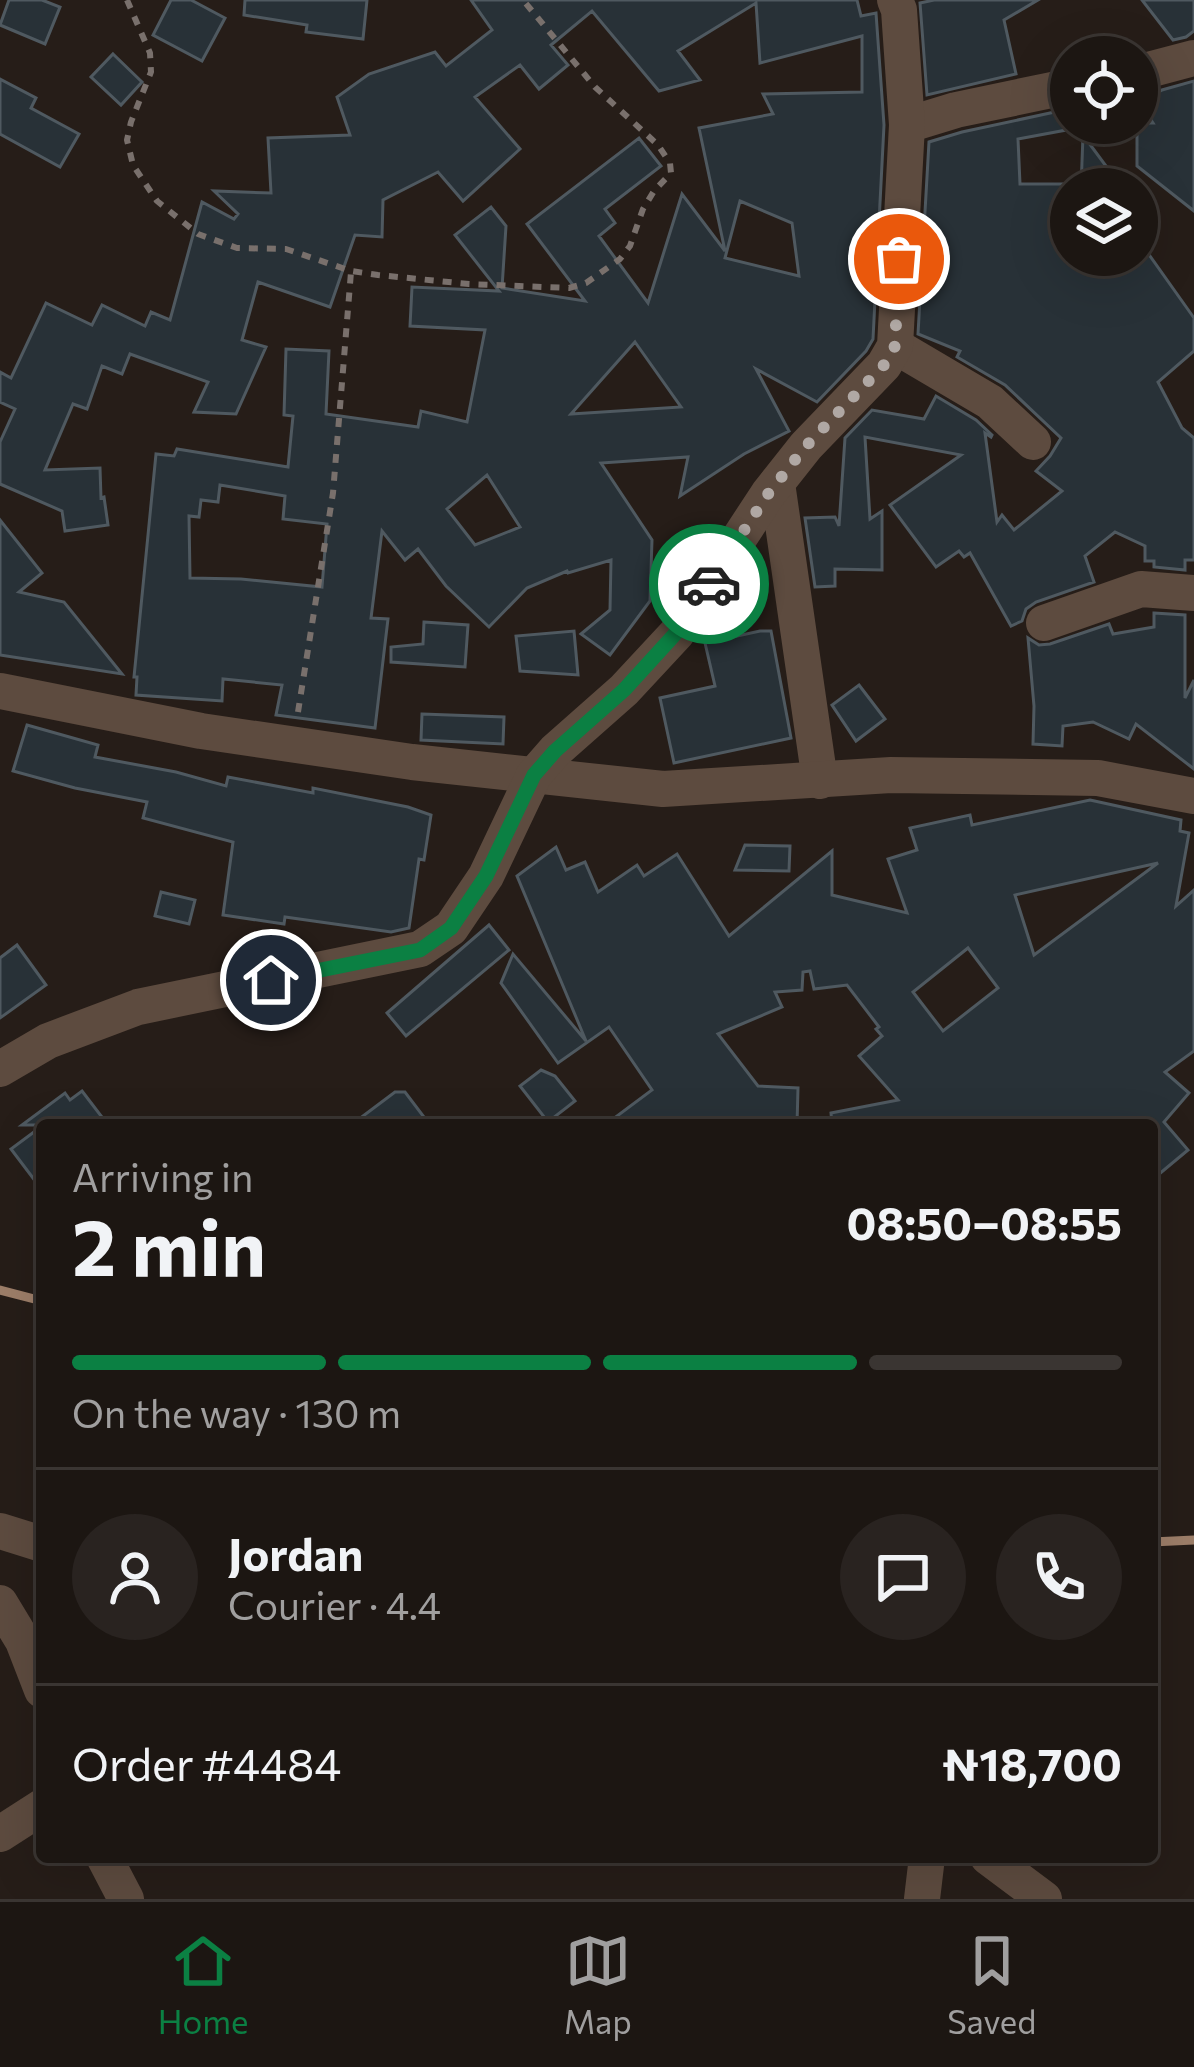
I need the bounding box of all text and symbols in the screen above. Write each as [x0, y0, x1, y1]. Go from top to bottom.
map controls [1050, 36, 1158, 276]
button: locate [1050, 36, 1158, 144]
button: layers [1050, 168, 1158, 276]
pin [848, 208, 950, 310]
icon: bag [866, 226, 932, 292]
courier [649, 524, 769, 644]
icon: car [676, 551, 742, 617]
pin [220, 929, 322, 1031]
icon: home [238, 947, 304, 1013]
text: Arriving in [72, 1152, 253, 1200]
text: 08:50–08:55 [847, 1194, 1122, 1249]
text: 2 min [72, 1197, 266, 1292]
text: On the way · 130 m [72, 1388, 401, 1436]
button: person [72, 1514, 198, 1640]
button: chat [840, 1514, 966, 1640]
button: phone [996, 1514, 1122, 1640]
text: Jordan [228, 1525, 363, 1580]
text: Courier · 4.4 [228, 1580, 441, 1628]
text: Order #4484 [72, 1735, 341, 1790]
text: ₦18,700 [942, 1735, 1122, 1790]
tab: Home [158, 1928, 248, 2041]
tab: Map [564, 1928, 632, 2041]
tab: Saved [947, 1928, 1036, 2041]

